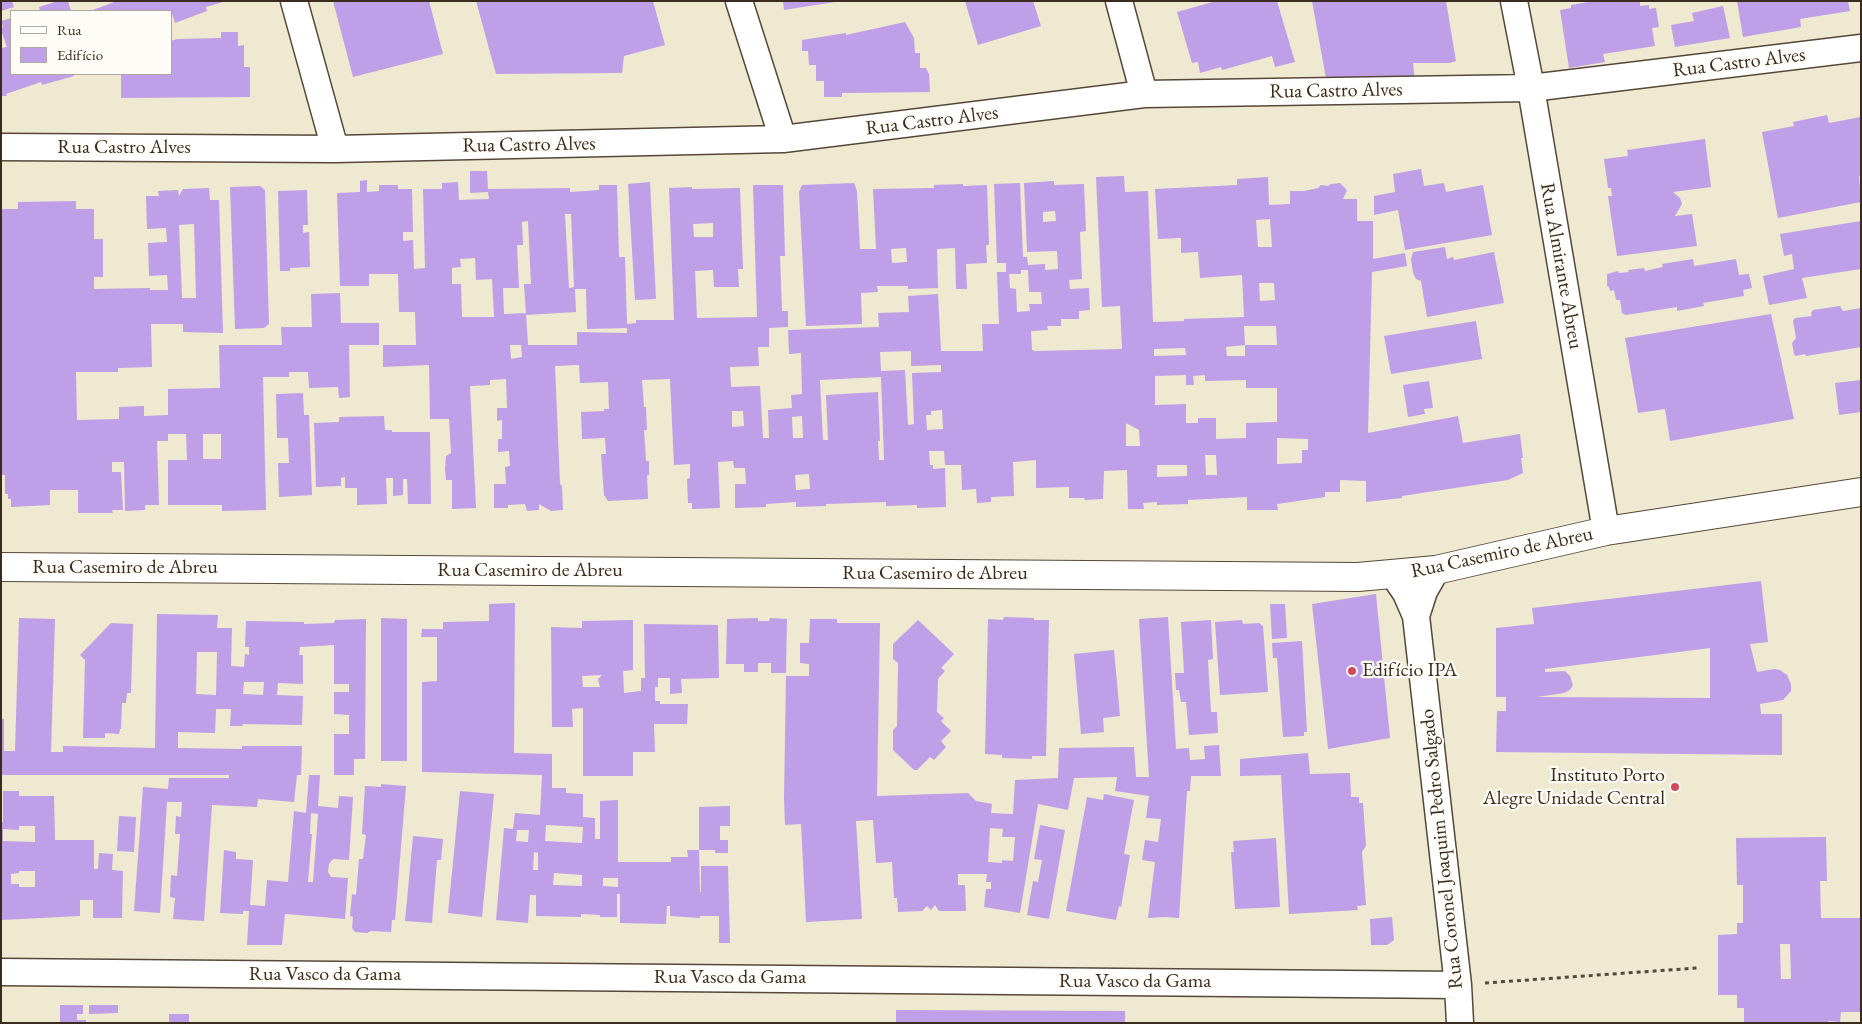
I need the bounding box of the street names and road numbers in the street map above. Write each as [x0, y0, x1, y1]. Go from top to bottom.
street label: Rua Castro Alves [1671, 43, 1807, 83]
street label: Rua Castro Alves [1269, 78, 1403, 104]
street label: Rua Castro Alves [864, 101, 1000, 141]
street label: Rua Castro Alves [462, 132, 596, 158]
street label: Rua Castro Alves [57, 136, 191, 160]
street label: Rua Almirante Abreu [1535, 181, 1587, 351]
street label: Rua Casemiro de Abreu [1409, 522, 1595, 584]
street label: Rua Casemiro de Abreu [32, 556, 218, 580]
street label: Rua Casemiro de Abreu [437, 559, 623, 583]
street label: Rua Casemiro de Abreu [842, 562, 1028, 586]
street label: Rua Coronel Joaquim Pedro Salgado [1415, 708, 1469, 990]
street label: Rua Vasco da Gama [249, 963, 401, 987]
street label: Rua Vasco da Gama [654, 966, 806, 990]
street label: Rua Vasco da Gama [1059, 970, 1211, 994]

